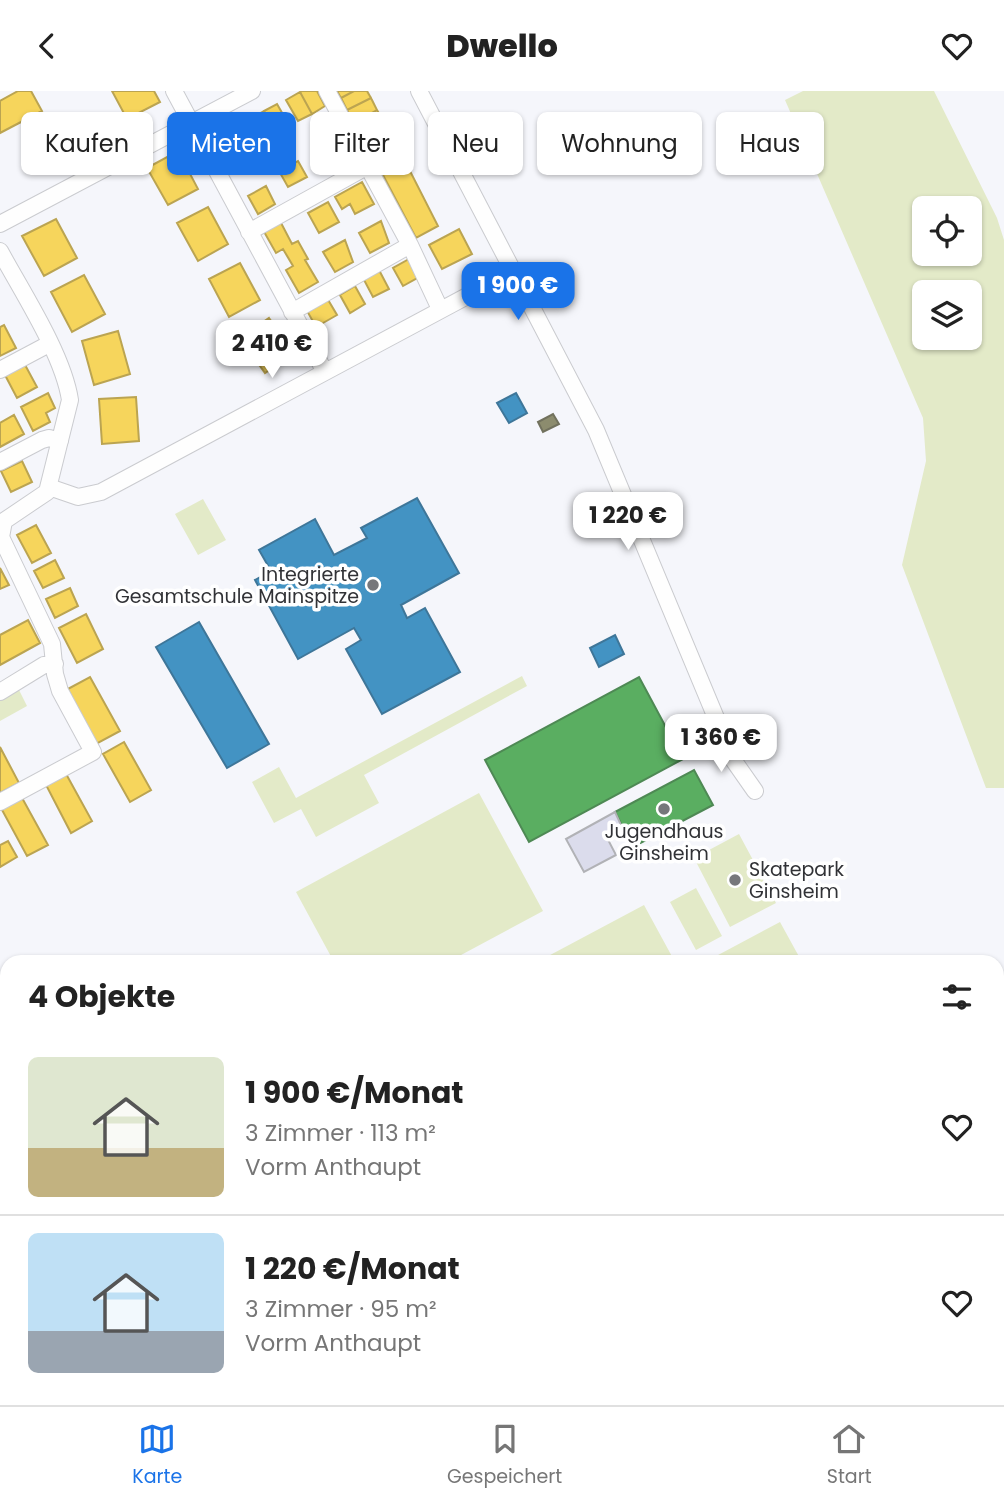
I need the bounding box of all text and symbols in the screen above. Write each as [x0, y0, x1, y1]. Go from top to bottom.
text: Dwello [446, 23, 558, 68]
icon: back [28, 27, 66, 65]
icon: heart [938, 27, 976, 65]
chip: Kaufen [21, 112, 153, 175]
chip: Mieten [167, 112, 296, 175]
chip: Filter [310, 112, 414, 175]
chip: Neu [428, 112, 523, 175]
chip: Wohnung [537, 112, 702, 175]
chip: Haus [716, 112, 824, 175]
map controls [912, 196, 982, 350]
button: locate [912, 196, 982, 266]
pin: 1 900 € [453, 263, 583, 322]
text: 1 900 € [478, 269, 558, 301]
button: layers [912, 280, 982, 350]
pin: 2 410 € [207, 321, 337, 380]
text: 2 410 € [232, 327, 312, 359]
pin: 1 220 € [563, 493, 693, 552]
text: 1 220 € [589, 499, 667, 531]
place label: Integrierte Gesamtschule Mainspitze [115, 561, 359, 610]
marker: Integrierte Gesamtschule Mainspitze [365, 577, 381, 593]
pin: 1 360 € [656, 715, 786, 774]
text: 1 360 € [681, 721, 761, 753]
marker: Jugendhaus Ginsheim [656, 801, 672, 817]
place label: Jugendhaus Ginsheim [605, 818, 723, 867]
place label: Skatepark Ginsheim [749, 856, 844, 905]
marker: Skatepark Ginsheim [727, 872, 743, 888]
text: 4 Objekte [28, 975, 175, 1018]
icon: filters [938, 978, 976, 1016]
text: 1 900 €/Monat [245, 1071, 463, 1114]
icon: home [84, 1085, 168, 1169]
icon: heart [938, 1108, 976, 1146]
text: 3 Zimmer · 113 m² [245, 1117, 436, 1149]
text: Vorm Anthaupt [245, 1151, 421, 1183]
text: 1 220 €/Monat [245, 1247, 460, 1290]
icon: home [84, 1261, 168, 1345]
icon: heart [938, 1284, 976, 1322]
text: 3 Zimmer · 95 m² [245, 1293, 437, 1325]
text: Vorm Anthaupt [245, 1327, 421, 1359]
tab: Karte [132, 1420, 182, 1491]
tab: Gespeichert [447, 1420, 562, 1491]
tab: Start [827, 1420, 872, 1491]

